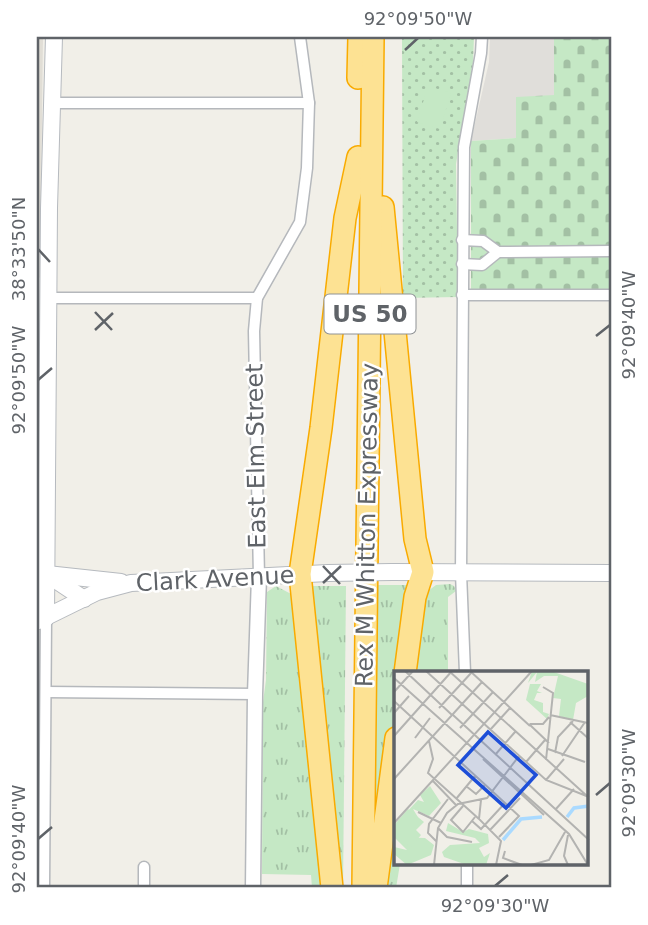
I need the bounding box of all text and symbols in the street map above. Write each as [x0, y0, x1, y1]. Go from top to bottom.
text: 92°09'50"W [364, 8, 473, 29]
text: 38°33'50"N [8, 197, 29, 301]
text: 92°09'40"W [618, 270, 639, 379]
road number: US 50 [324, 294, 416, 334]
text: 92°09'50"W [8, 325, 29, 434]
street label: East Elm Street [240, 363, 272, 549]
street label: Rex M Whitton Expressway [350, 363, 384, 687]
street label: Clark Avenue [135, 561, 295, 597]
inset map [394, 671, 588, 866]
text: 92°09'30"W [618, 728, 639, 837]
text: 92°09'40"W [8, 784, 29, 893]
text: 92°09'30"W [441, 895, 550, 916]

